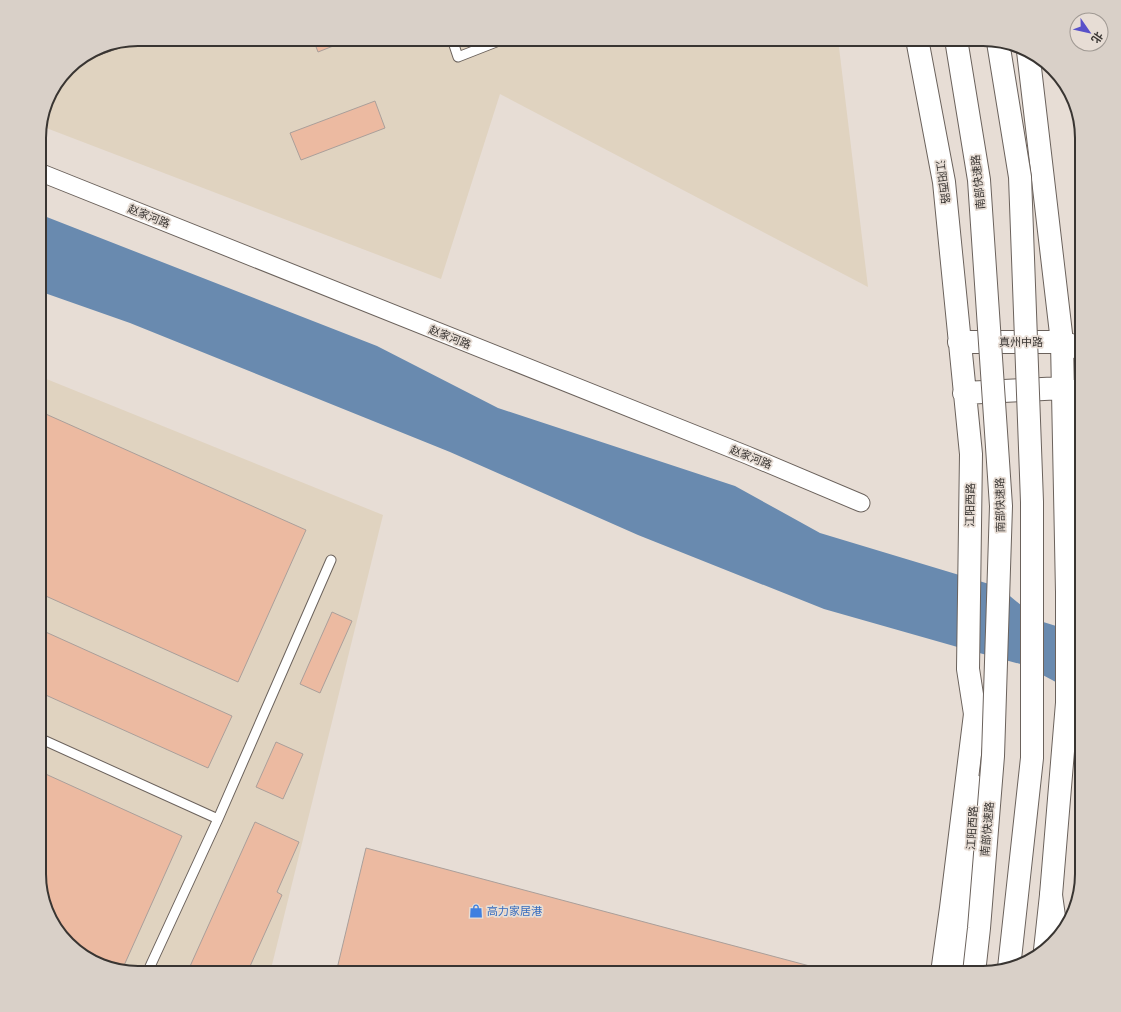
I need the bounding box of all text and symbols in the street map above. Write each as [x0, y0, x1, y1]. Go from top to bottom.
north arrow [1069, 12, 1109, 52]
text: 北 [1088, 29, 1106, 46]
street label: 南部快速路 [968, 154, 988, 210]
street label: 江阳西路 [933, 159, 953, 205]
street label: 赵家河路 [126, 201, 172, 231]
street label: 赵家河路 [427, 322, 473, 352]
street label: 真州中路 [999, 335, 1043, 349]
street label: 赵家河路 [728, 442, 774, 472]
street label: 南部快速路 [993, 477, 1007, 533]
street label: 江阳西路 [963, 483, 977, 527]
street label: 南部快速路 [978, 801, 996, 857]
street label: 江阳西路 [963, 806, 981, 850]
shop icon: 高力家居港 [468, 903, 484, 919]
place label: 高力家居港 [487, 904, 542, 918]

